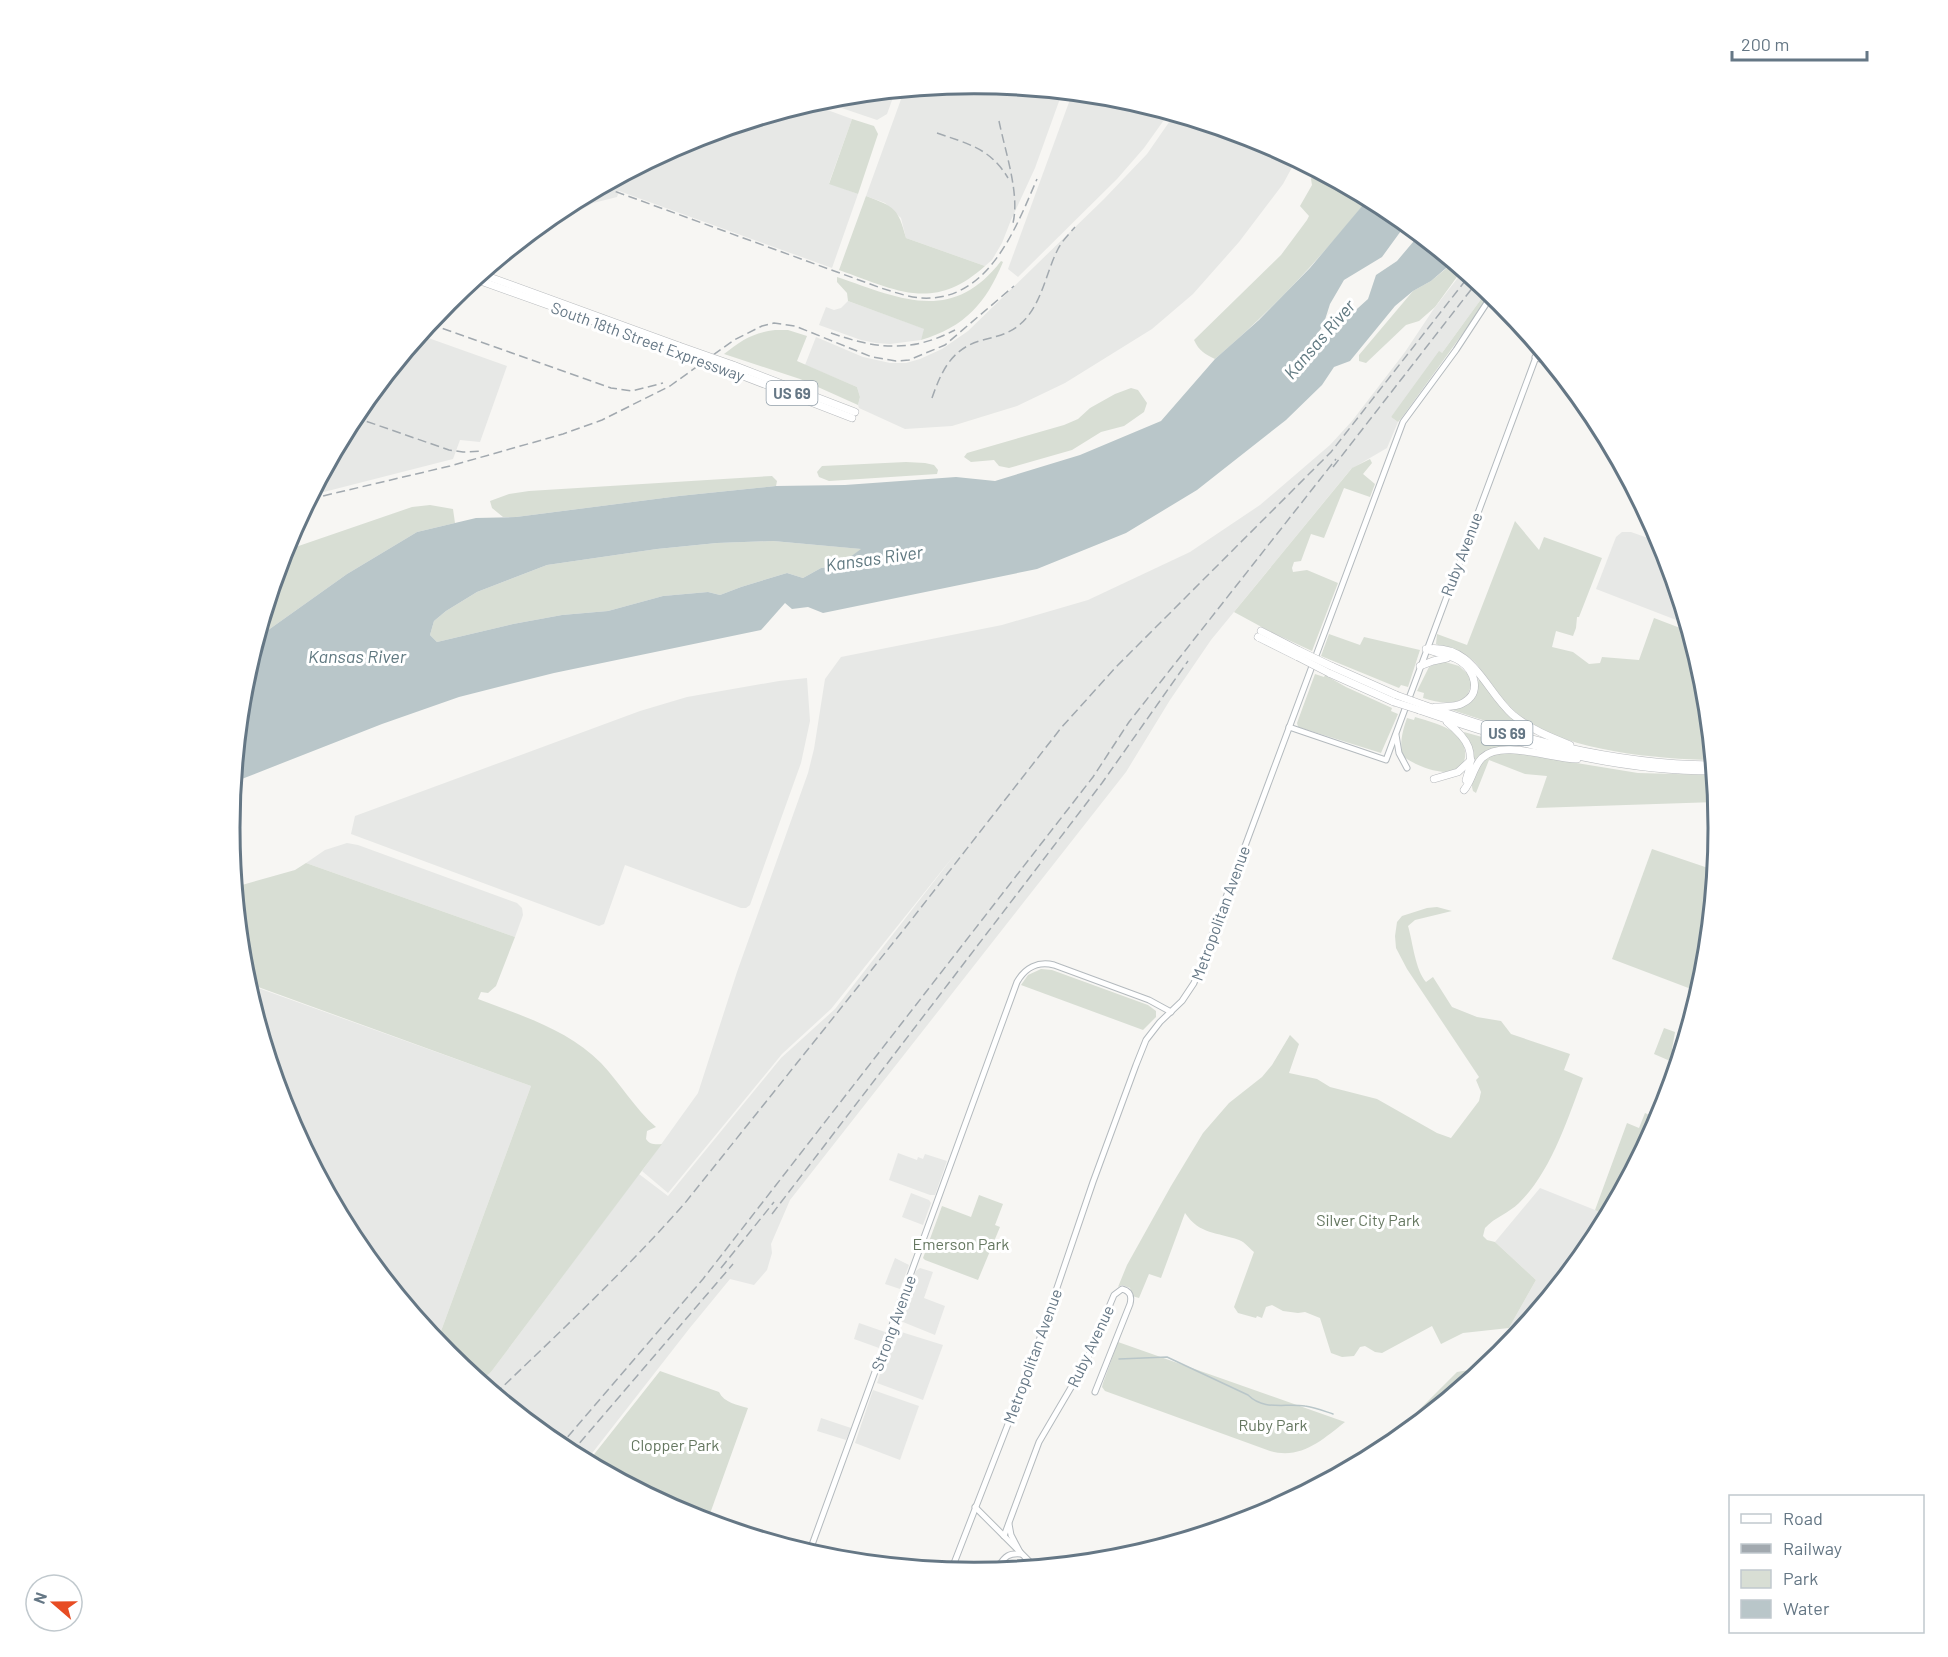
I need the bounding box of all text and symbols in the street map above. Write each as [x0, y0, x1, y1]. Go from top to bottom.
scale bar [1732, 24, 1867, 62]
text: 200 m [1741, 33, 1789, 55]
water label: Kansas River [1279, 294, 1360, 383]
street label: South 18th Street Expressway [549, 297, 748, 385]
road number: US 69 [766, 381, 818, 405]
street label: Ruby Avenue [1436, 509, 1486, 599]
water label: Kansas River [824, 540, 925, 576]
water label: Kansas River [308, 645, 407, 667]
road number: US 69 [1482, 721, 1532, 745]
street label: Metropolitan Avenue [1187, 843, 1253, 983]
park label: Silver City Park [1316, 1210, 1420, 1229]
park label: Emerson Park [913, 1234, 1009, 1253]
street label: Strong Avenue [867, 1272, 919, 1374]
street label: Metropolitan Avenue [999, 1286, 1065, 1426]
street label: Ruby Avenue [1063, 1302, 1117, 1390]
park label: Ruby Park [1239, 1415, 1307, 1434]
park label: Clopper Park [631, 1435, 719, 1454]
legend [1729, 1495, 1924, 1633]
text: Road [1783, 1507, 1823, 1529]
text: Railway [1783, 1537, 1842, 1559]
text: Park [1783, 1567, 1818, 1589]
north arrow [24, 1573, 84, 1633]
text: N [29, 1589, 50, 1606]
text: Water [1783, 1597, 1830, 1619]

